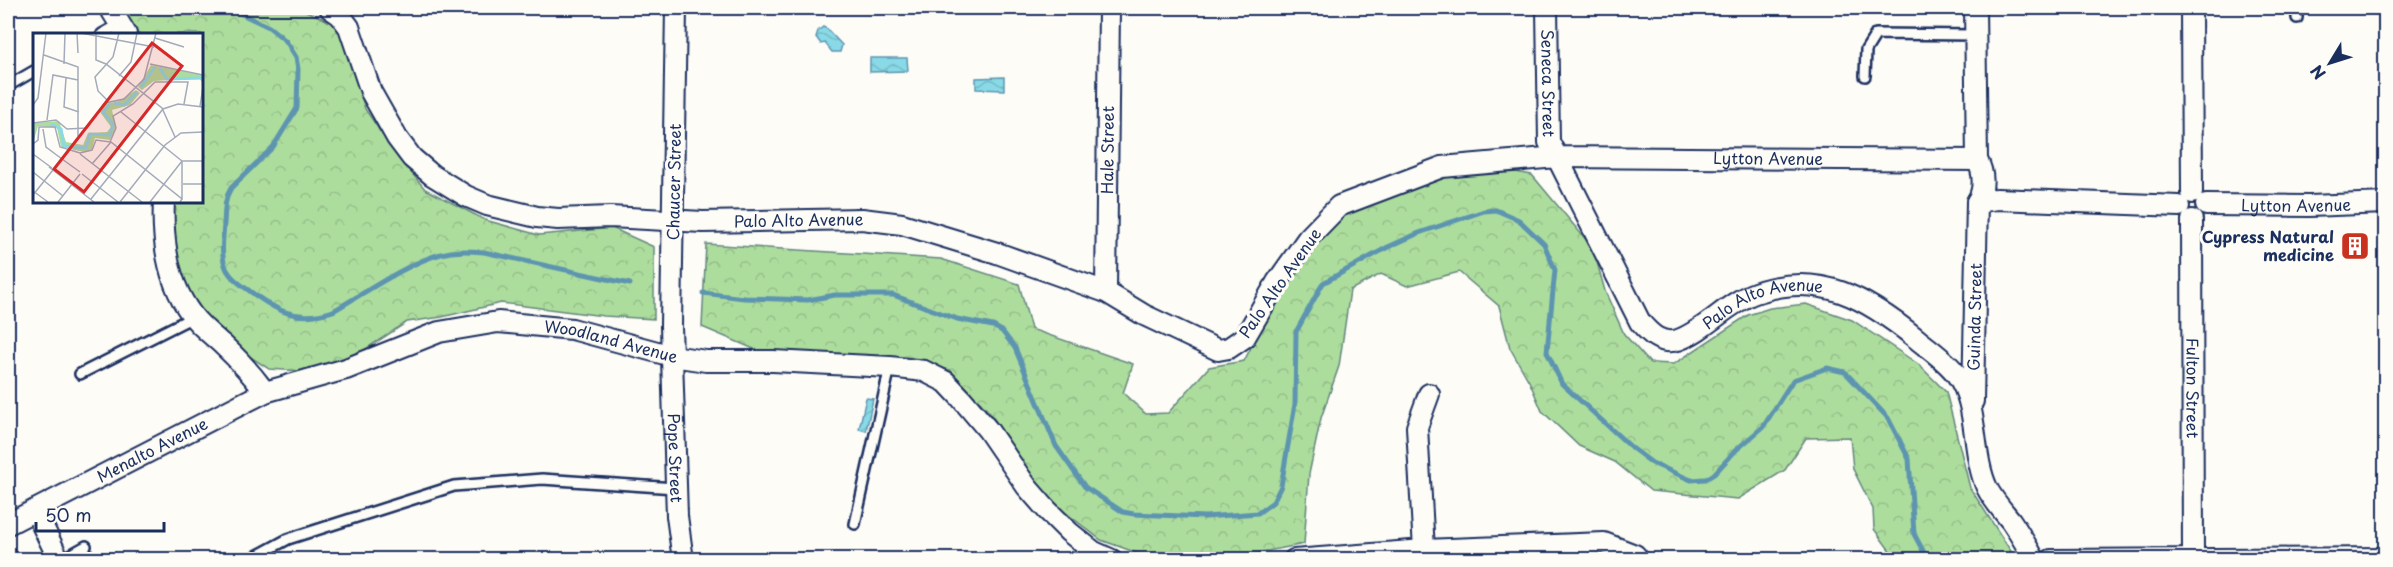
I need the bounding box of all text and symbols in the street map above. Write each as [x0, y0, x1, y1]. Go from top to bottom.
street label: Seneca Street [1536, 29, 1562, 138]
inset map [33, 33, 202, 202]
north arrow [2300, 33, 2360, 93]
text: N [2304, 60, 2331, 85]
street label: Hale Street [1094, 105, 1119, 194]
street label: Chaucer Street [660, 123, 686, 241]
street label: Lytton Avenue [1713, 145, 1823, 170]
street label: Lytton Avenue [2241, 191, 2352, 217]
street label: Palo Alto Avenue [734, 206, 864, 232]
street label: Palo Alto Avenue [1232, 222, 1326, 342]
place label: Cypress Natural medicine [2202, 224, 2334, 266]
building icon: Cypress Natural medicine [2339, 230, 2371, 262]
street label: Guinda Street [1961, 262, 1987, 371]
street label: Palo Alto Avenue [1697, 272, 1825, 334]
street label: Woodland Avenue [543, 313, 679, 368]
street label: Fulton Street [2181, 338, 2206, 439]
street label: Menalto Avenue [92, 410, 212, 488]
street label: Pope Street [663, 413, 690, 503]
scale bar [36, 495, 164, 533]
text: 50 m [45, 501, 92, 528]

